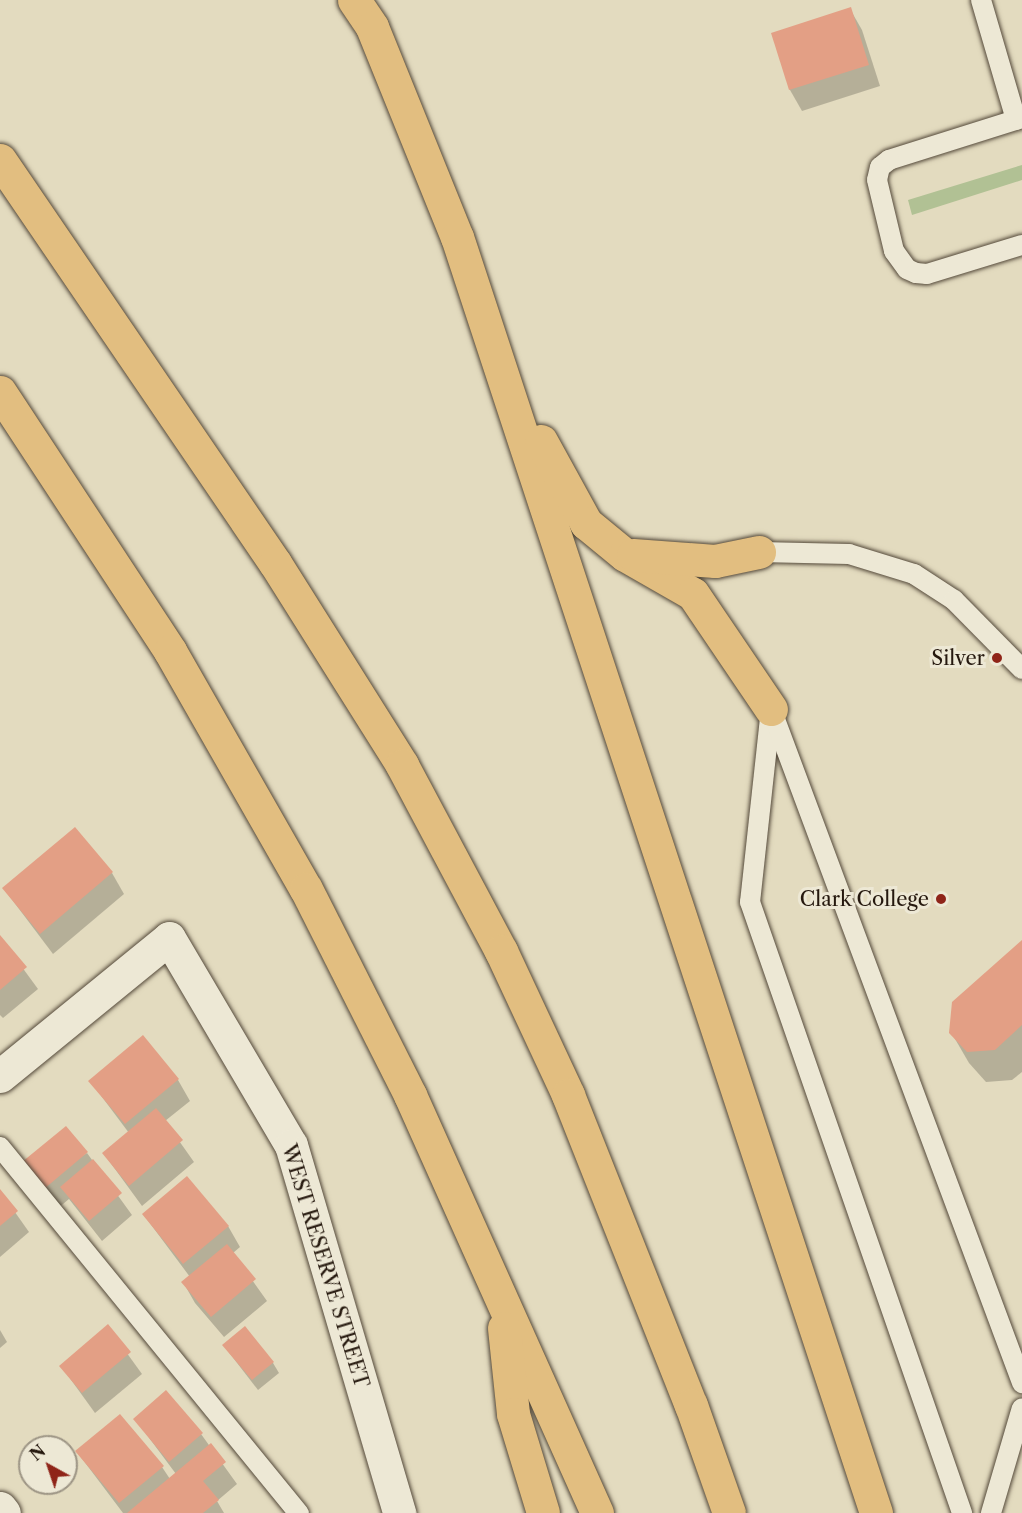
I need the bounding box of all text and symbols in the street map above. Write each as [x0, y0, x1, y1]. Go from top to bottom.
place label: Silver [931, 646, 985, 670]
marker: Silver [990, 651, 1004, 665]
place label: Clark College [799, 887, 929, 911]
marker: Clark College [934, 892, 948, 906]
street label: WEST RESERVE STREET [276, 1141, 374, 1391]
north arrow [18, 1435, 78, 1495]
text: N [26, 1441, 49, 1465]

